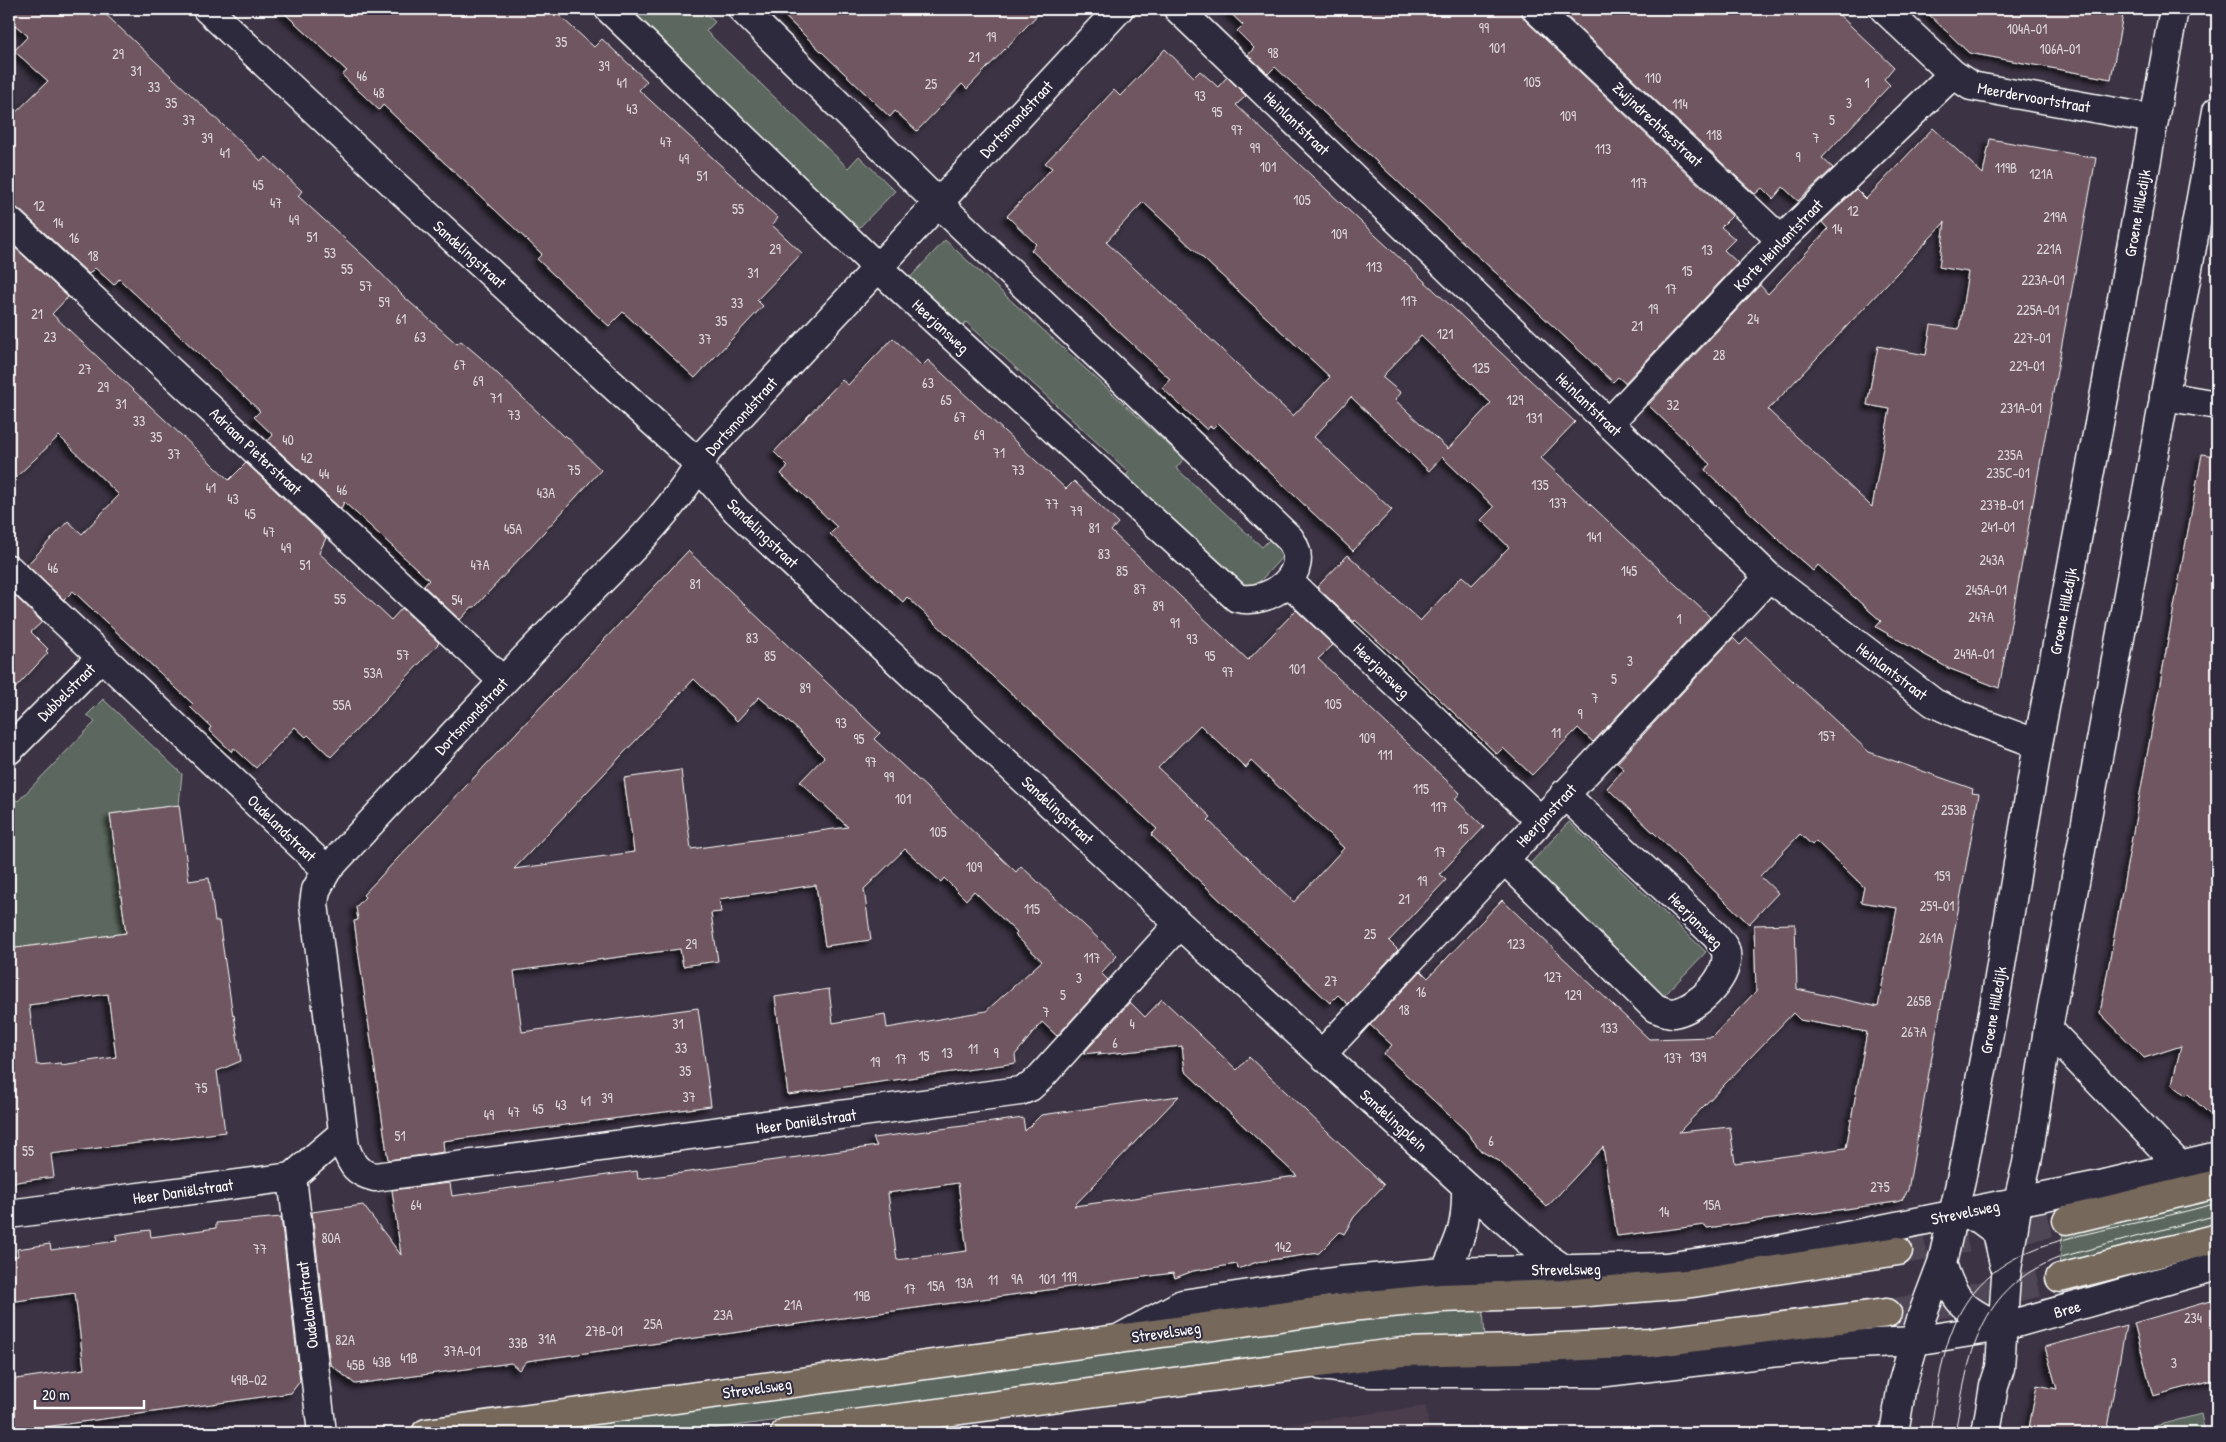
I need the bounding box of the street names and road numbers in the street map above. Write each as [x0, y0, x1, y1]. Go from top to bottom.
street label: Dortsmondstraat [974, 75, 1058, 163]
street label: Meerdervoortstraat [1976, 76, 2093, 118]
street label: Zwijndrechtsestraat [1608, 77, 1708, 172]
street label: Heinlantstraat [1259, 86, 1335, 160]
street label: Groene Hilledijk [2118, 167, 2156, 258]
street label: Korte Heinlantstraat [1728, 194, 1828, 296]
street label: Sandelingstraat [429, 215, 512, 293]
street label: Heerjansweg [908, 294, 974, 358]
street label: Heinlantstraat [1551, 367, 1627, 441]
street label: Dortsmondstraat [700, 372, 782, 460]
street label: Adriaan Pieterstraat [205, 402, 307, 500]
street label: Sandelingstraat [722, 493, 804, 573]
street label: Groene Hilledijk [2044, 565, 2082, 657]
street label: Heinlantstraat [1852, 637, 1932, 705]
street label: Heerjansweg [1349, 638, 1415, 702]
street label: Dubbelstraat [32, 658, 100, 726]
street label: Dortsmondstraat [429, 672, 513, 760]
street label: Sandelingstraat [1017, 771, 1099, 850]
street label: Heerjanstraat [1511, 778, 1581, 852]
street label: Oudelandstraat [243, 790, 322, 867]
street label: Heerjansweg [1664, 887, 1728, 953]
street label: Groene Hilledijk [1974, 964, 2012, 1055]
street label: Sandelingplein [1355, 1084, 1433, 1156]
street label: Heer Daniëlstraat [754, 1103, 858, 1139]
street label: Heer Daniëlstraat [131, 1173, 235, 1209]
street label: Strevelsweg [1929, 1194, 2001, 1230]
street label: Strevelsweg [1531, 1257, 1601, 1281]
street label: Oudelandstraat [291, 1260, 323, 1350]
street label: Bree [2051, 1295, 2084, 1323]
street label: Strevelsweg [1130, 1316, 1202, 1348]
street label: Strevelsweg [721, 1372, 793, 1404]

